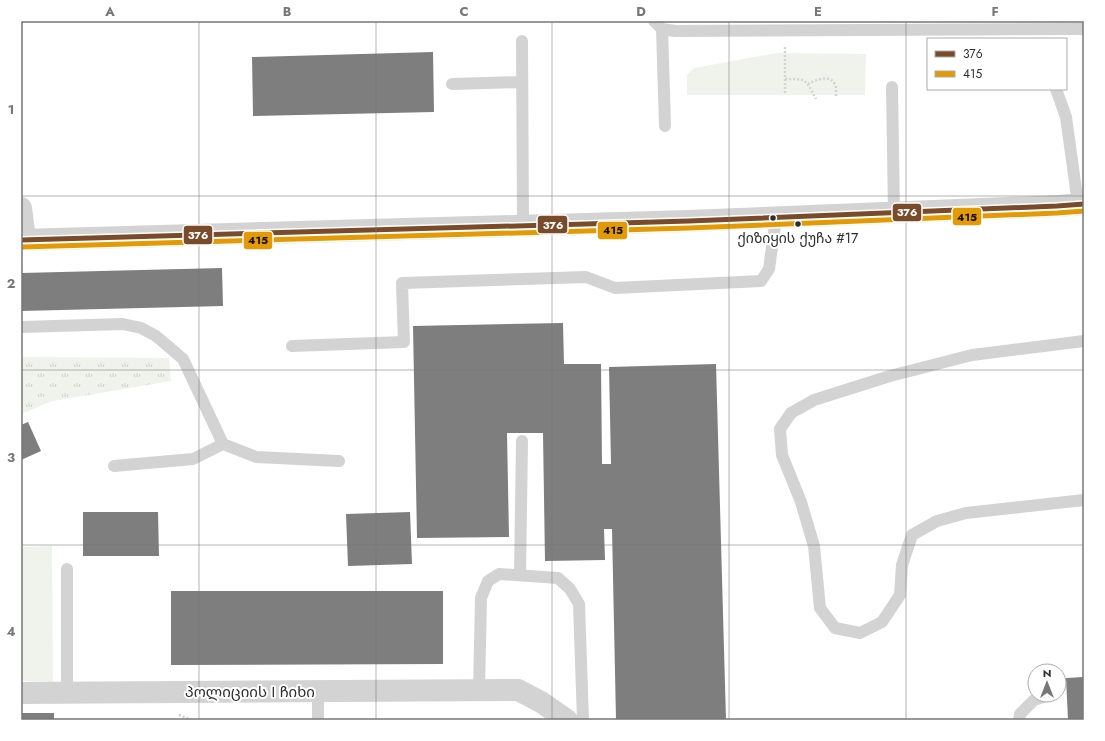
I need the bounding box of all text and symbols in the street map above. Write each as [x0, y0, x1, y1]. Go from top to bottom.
text: A [104, 2, 115, 21]
text: B [283, 2, 292, 21]
text: C [459, 2, 469, 21]
text: D [636, 2, 646, 21]
text: E [814, 2, 822, 21]
text: F [991, 2, 999, 21]
legend [927, 38, 1067, 90]
text: 376 [963, 45, 983, 63]
text: 415 [963, 65, 982, 83]
text: 1 [8, 100, 14, 119]
line badge: 376 [892, 203, 922, 222]
text: 376 [897, 204, 917, 220]
line badge: 415 [952, 207, 982, 226]
text: 415 [957, 209, 977, 225]
unlabelled marker [768, 213, 778, 223]
line badge: 376 [537, 215, 568, 234]
text: 376 [543, 217, 563, 233]
marker: ქიზიყის ქუჩა #17 [793, 219, 803, 229]
line badge: 415 [597, 221, 628, 240]
text: 415 [603, 222, 623, 238]
line badge: 376 [183, 225, 213, 245]
text: 376 [188, 227, 208, 243]
place label: ქიზიყის ქუჩა #17 [738, 228, 859, 248]
line badge: 415 [243, 231, 273, 250]
text: 415 [248, 232, 268, 248]
text: 2 [7, 274, 15, 293]
text: 3 [7, 448, 15, 467]
text: 4 [6, 622, 16, 641]
north arrow [1027, 663, 1067, 703]
text: N [1043, 665, 1051, 681]
street label: პოლიციის I ჩიხი [185, 681, 315, 703]

